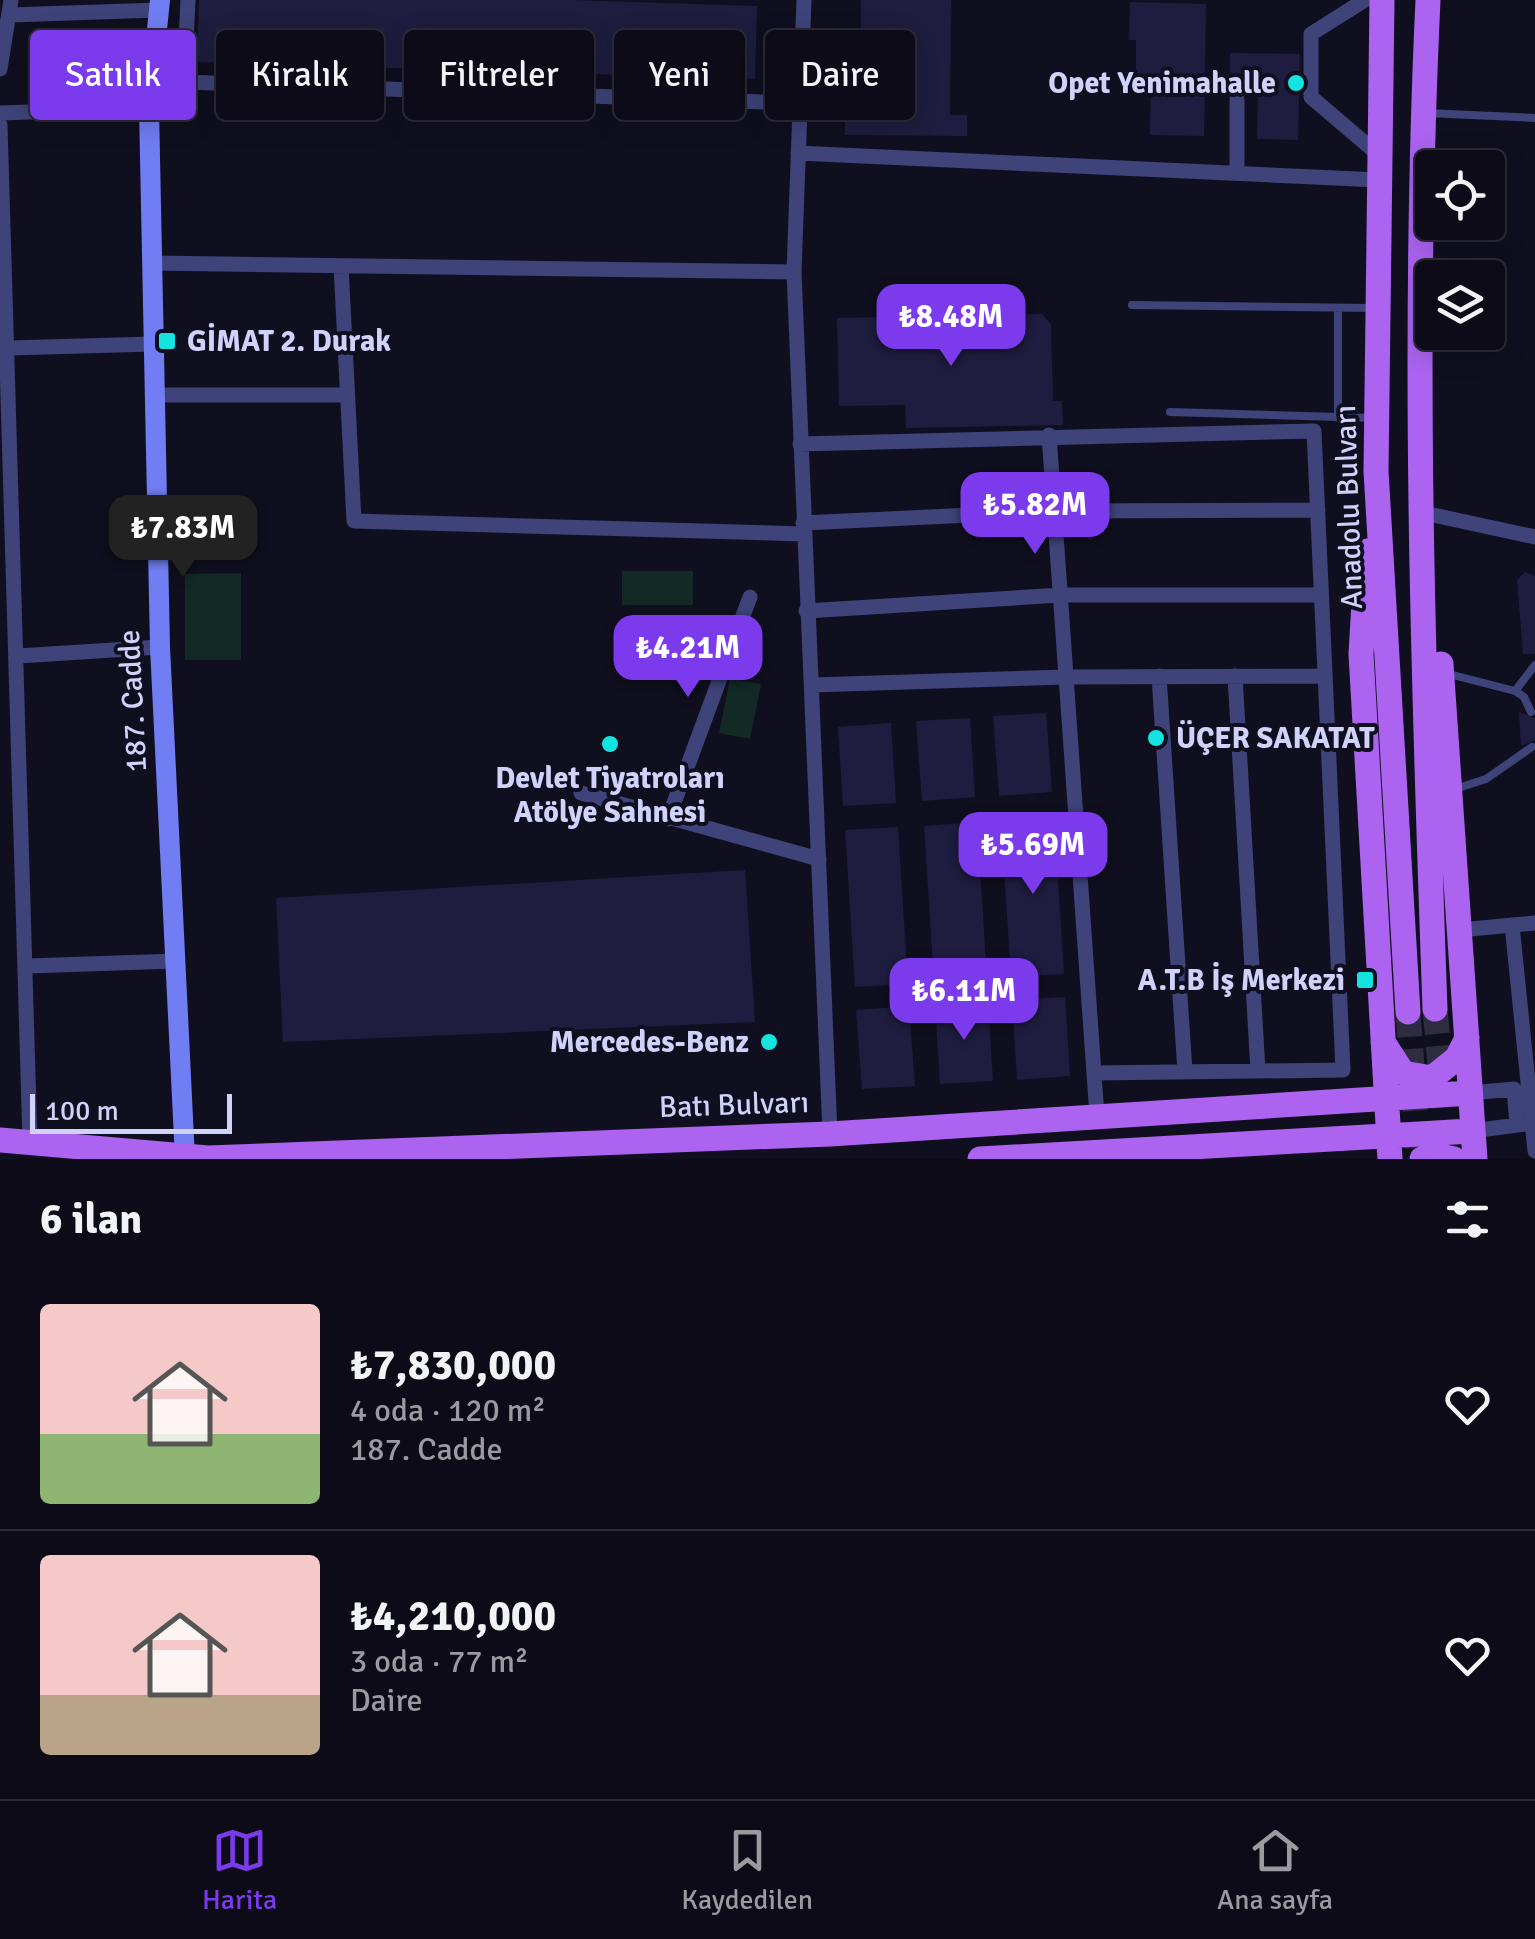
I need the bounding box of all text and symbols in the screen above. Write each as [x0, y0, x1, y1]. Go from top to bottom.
chip: Satılık [30, 30, 196, 120]
chip: Kiralık [216, 30, 384, 120]
chip: Filtreler [404, 30, 594, 120]
chip: Yeni [614, 30, 745, 120]
chip: Daire [765, 30, 915, 120]
place label: Opet Yenimahalle [1048, 65, 1276, 102]
marker: Opet Yenimahalle [1285, 72, 1307, 94]
map controls [1415, 150, 1505, 350]
button: locate [1415, 150, 1505, 240]
button: layers [1415, 260, 1505, 350]
pin: ₺8.48M [870, 284, 1032, 369]
text: ₺8.48M [899, 297, 1003, 336]
place label: GİMAT 2. Durak [187, 323, 391, 360]
marker: GİMAT 2. Durak [156, 330, 178, 352]
street label: Anadolu Bulvarı [1327, 404, 1371, 610]
pin: ₺5.82M [954, 472, 1116, 557]
text: ₺5.82M [983, 485, 1087, 524]
pin: ₺7.83M [102, 495, 264, 580]
text: ₺7.83M [131, 508, 235, 547]
pin: ₺4.21M [607, 615, 769, 700]
text: ₺4.21M [636, 628, 740, 667]
street label: 187. Cadde [111, 629, 155, 773]
place label: ÜÇER SAKATAT [1176, 720, 1375, 757]
marker: ÜÇER SAKATAT [1145, 727, 1167, 749]
marker: Devlet Tiyatroları Atölye Sahnesi [599, 733, 621, 755]
place label: Devlet Tiyatroları Atölye Sahnesi [495, 760, 725, 831]
pin: ₺5.69M [952, 812, 1114, 897]
text: ₺5.69M [981, 825, 1085, 864]
pin: ₺6.11M [883, 958, 1045, 1043]
place label: A.T.B İş Merkezi [1138, 962, 1345, 999]
marker: A.T.B İş Merkezi [1354, 969, 1376, 991]
text: ₺6.11M [912, 971, 1016, 1010]
place label: Mercedes-Benz [550, 1024, 749, 1061]
marker: Mercedes-Benz [758, 1031, 780, 1053]
street label: Batı Bulvarı [658, 1084, 810, 1126]
scale bar [30, 1089, 232, 1134]
text: 100 m [45, 1094, 119, 1128]
icon: filters [1440, 1192, 1495, 1247]
text: 6 ilan [40, 1194, 142, 1245]
text: ₺7,830,000 [350, 1340, 556, 1391]
icon: home [120, 1344, 240, 1464]
icon: heart [1440, 1377, 1495, 1432]
text: 4 oda · 120 m² [350, 1391, 546, 1430]
text: 187. Cadde [350, 1430, 502, 1469]
text: ₺4,210,000 [350, 1591, 556, 1642]
icon: home [120, 1595, 240, 1715]
icon: heart [1440, 1628, 1495, 1683]
text: 3 oda · 77 m² [350, 1642, 529, 1681]
text: Daire [350, 1681, 423, 1720]
tab: Harita [202, 1823, 277, 1917]
tab: Kaydedilen [681, 1823, 813, 1917]
tab: Ana sayfa [1217, 1823, 1333, 1917]

